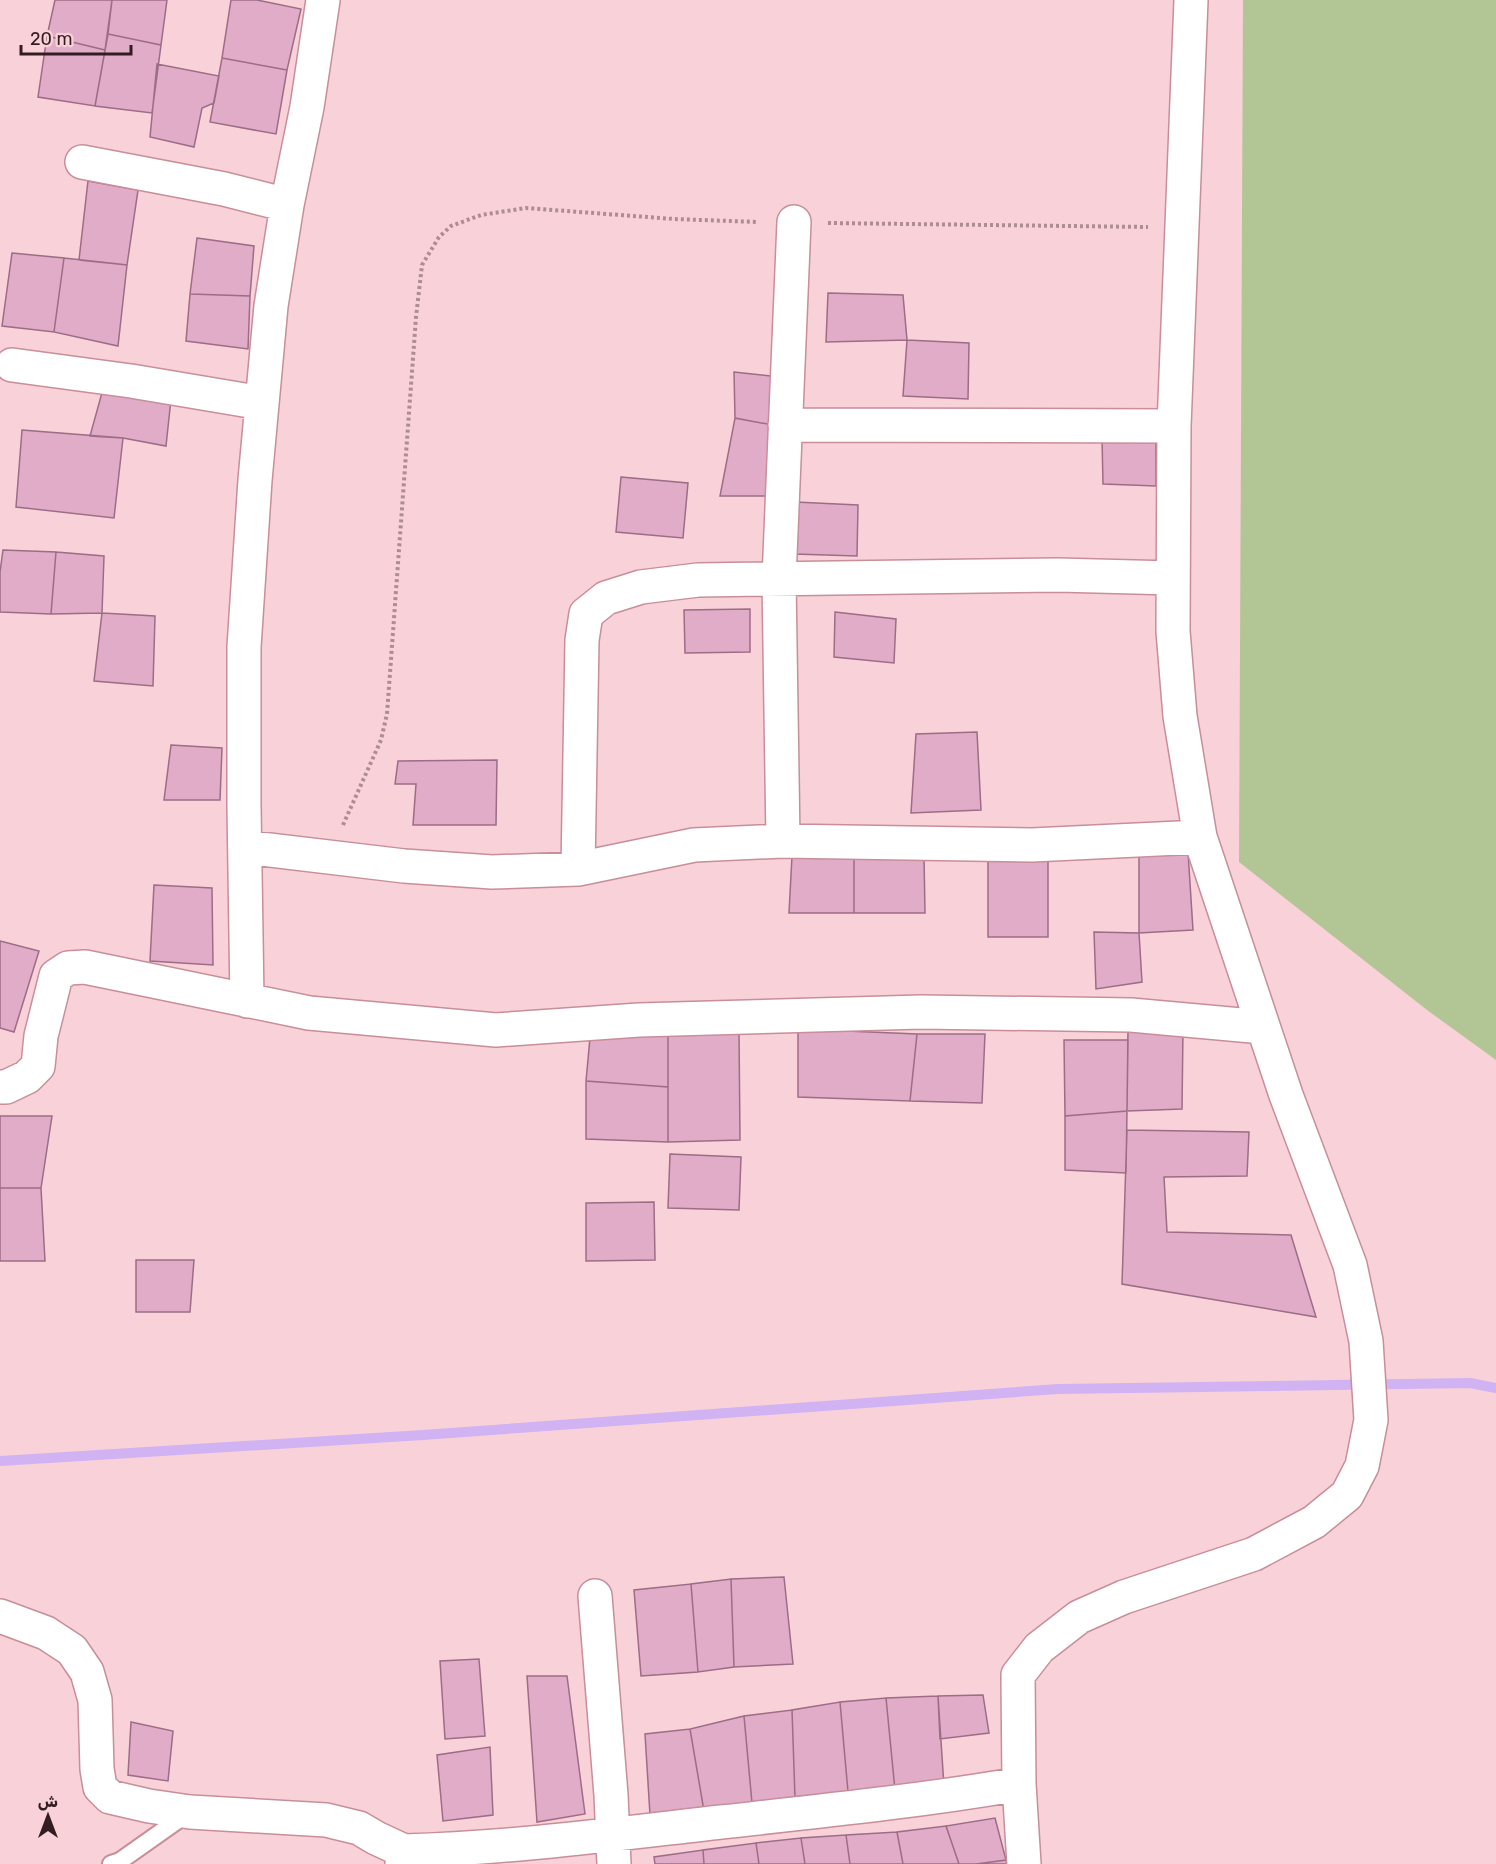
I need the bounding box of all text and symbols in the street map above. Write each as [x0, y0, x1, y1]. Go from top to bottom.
scale bar [21, 18, 130, 56]
text: 20 m [30, 28, 72, 50]
north arrow [18, 1786, 78, 1846]
text: ش [38, 1792, 58, 1811]

